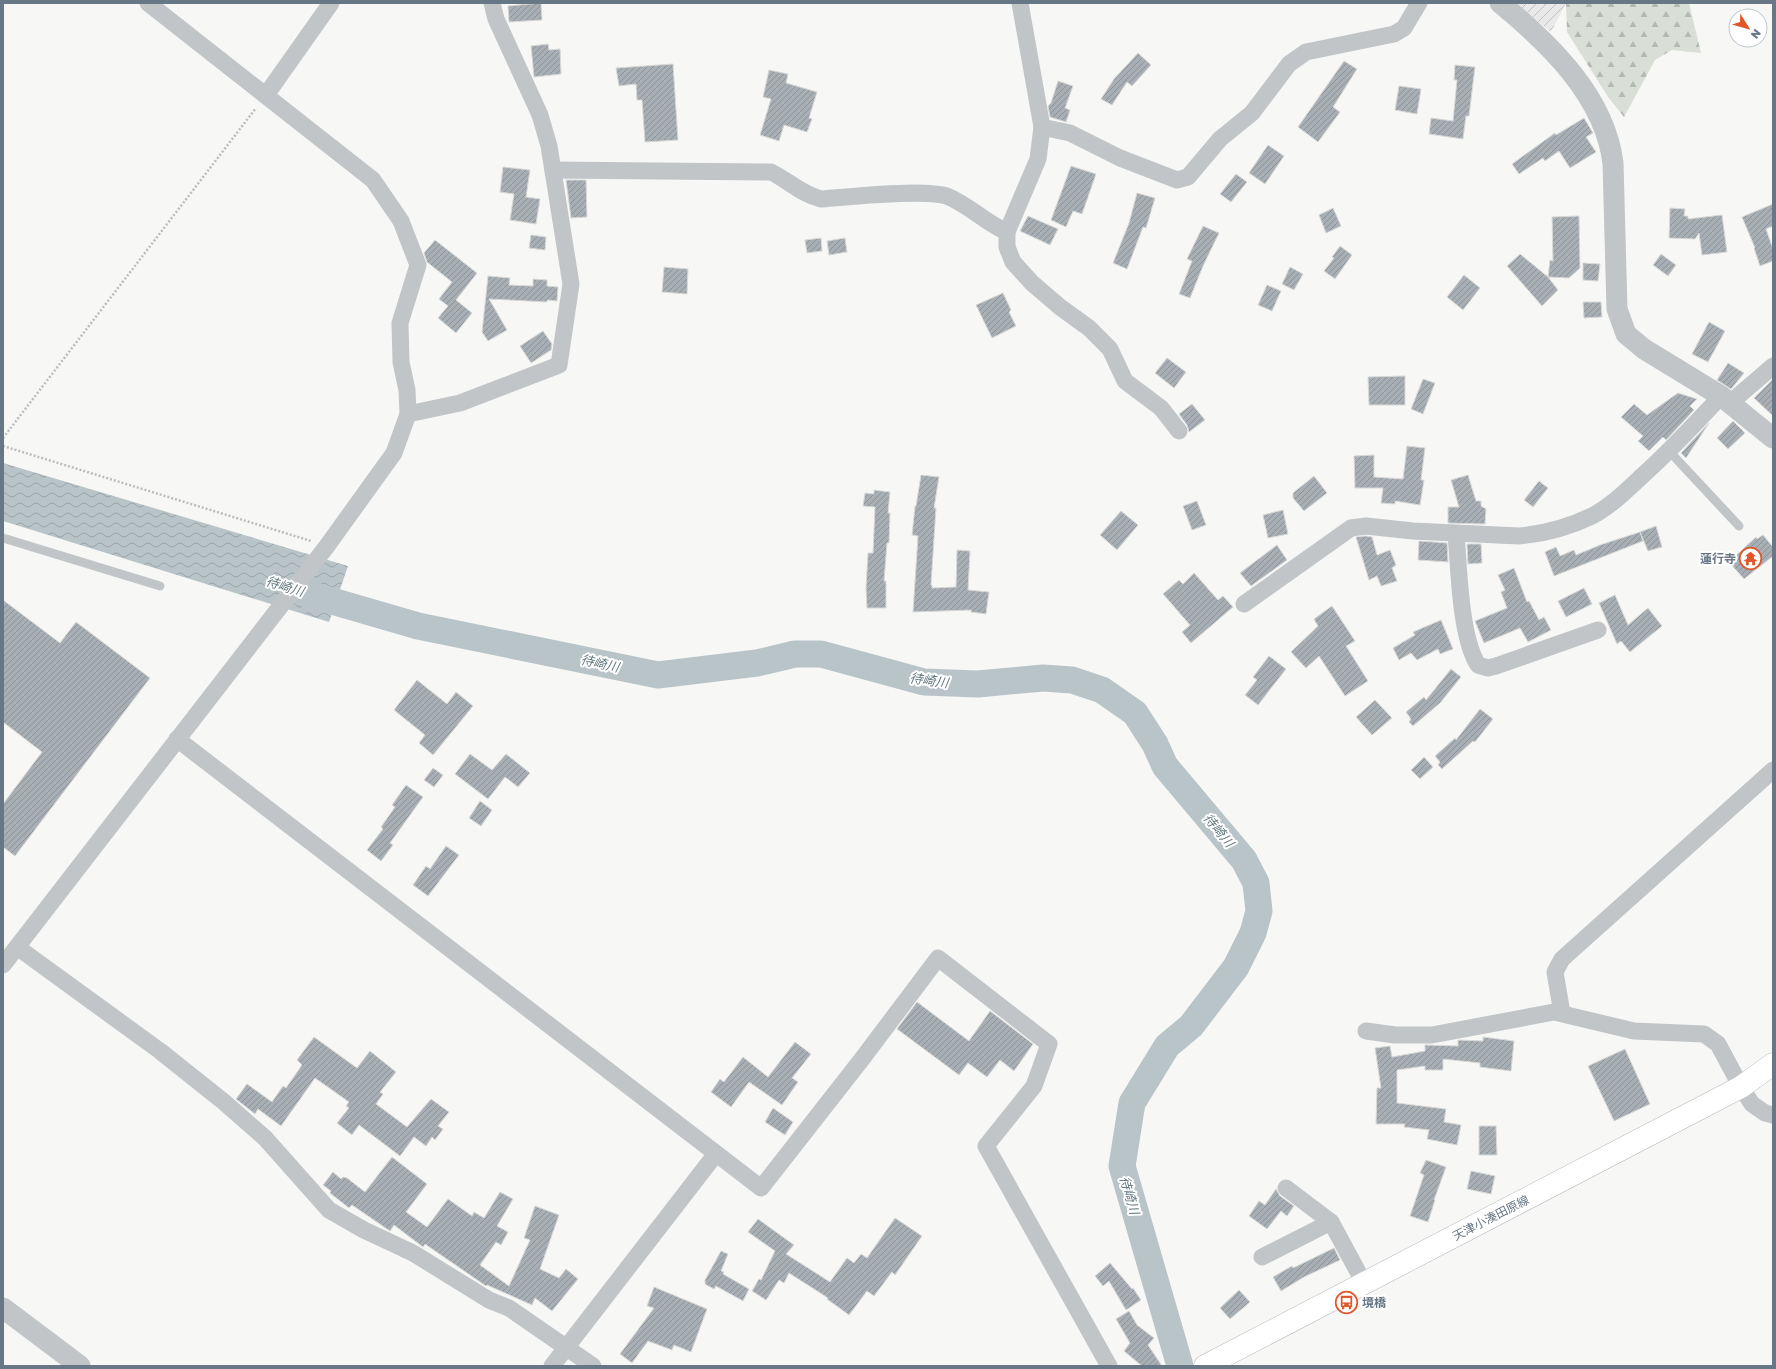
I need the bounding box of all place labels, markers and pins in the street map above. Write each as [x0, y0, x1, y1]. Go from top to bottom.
temple icon: 蓮行寺 [1738, 546, 1764, 572]
place label: 蓮行寺 [1700, 551, 1736, 566]
bus stop icon: 境橋 [1334, 1290, 1360, 1316]
place label: 境橋 [1362, 1295, 1387, 1310]

